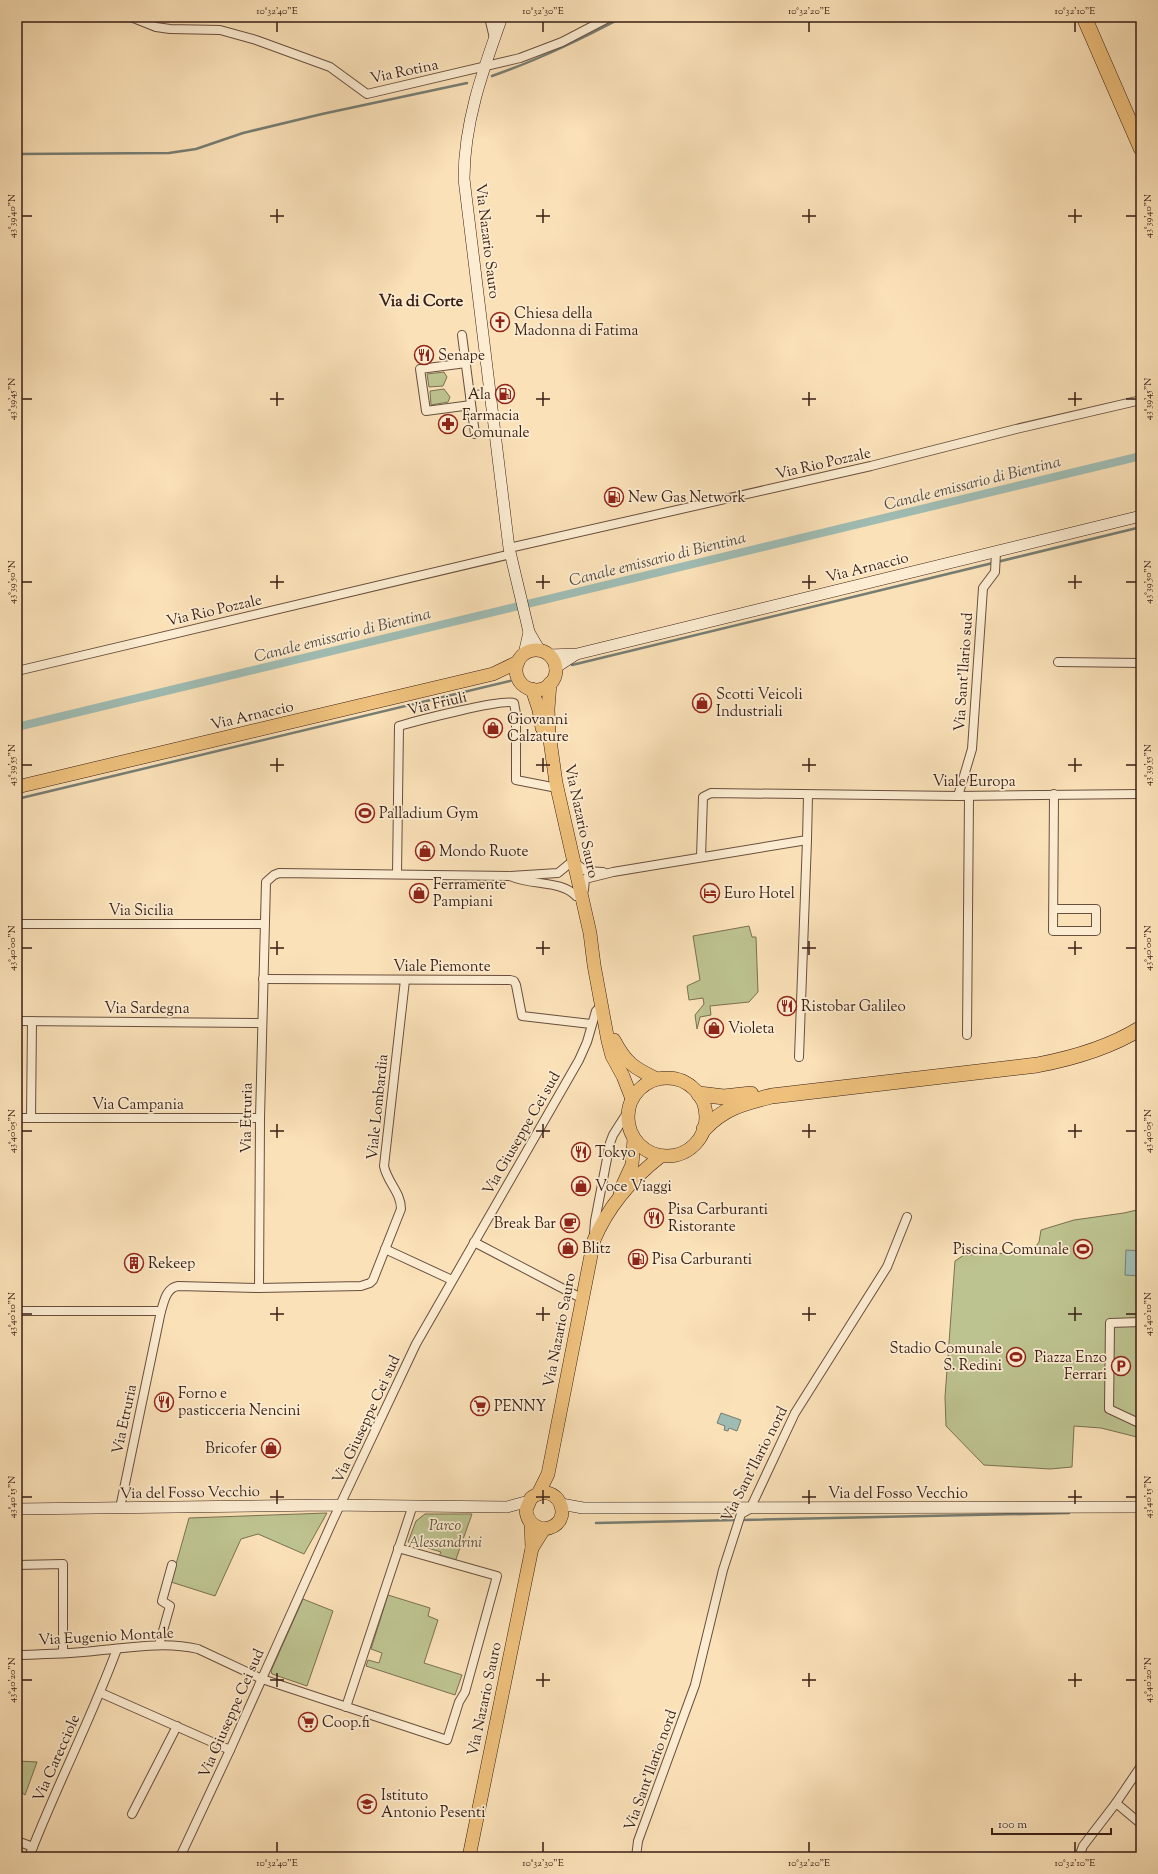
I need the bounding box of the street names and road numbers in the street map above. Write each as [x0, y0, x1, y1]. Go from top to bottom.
street label: Via Rotina [368, 55, 440, 90]
street label: Via Nazario Sauro [469, 182, 504, 300]
street label: Via Rio Pozzale [774, 443, 873, 486]
street label: Via Arnaccio [824, 548, 911, 589]
street label: Via Rio Pozzale [165, 590, 264, 633]
street label: Via Sant'Ilario sud [950, 611, 979, 732]
street label: Via Friuli [405, 687, 469, 722]
street label: Via Arnaccio [209, 697, 296, 736]
street label: Via Nazario Sauro [558, 762, 603, 880]
street label: Viale Europa [932, 772, 1016, 793]
street label: Via Sicilia [108, 901, 174, 922]
street label: Viale Piemonte [393, 957, 491, 978]
street label: Via Sardegna [104, 999, 190, 1020]
street label: Viale Lombardia [362, 1053, 394, 1161]
street label: Via Giuseppe Cei sud [478, 1068, 566, 1199]
street label: Via Etruria [236, 1082, 259, 1154]
street label: Via Campania [92, 1095, 184, 1116]
street label: Via Nazario Sauro [539, 1271, 582, 1389]
street label: Via Giuseppe Cei sud [328, 1352, 407, 1487]
street label: Via Etruria [108, 1382, 143, 1456]
street label: Via Sant'Ilario nord [717, 1403, 794, 1526]
street label: Via del Fosso Vecchio [120, 1482, 260, 1505]
street label: Via del Fosso Vecchio [828, 1484, 968, 1505]
street label: Via Eugenio Montale [38, 1623, 174, 1652]
street label: Via Nazario Sauro [463, 1640, 508, 1758]
street label: Via Giuseppe Cei sud [194, 1645, 270, 1781]
street label: Via Sant'Ilario nord [620, 1707, 683, 1834]
street label: Via Carecciole [29, 1712, 86, 1806]

